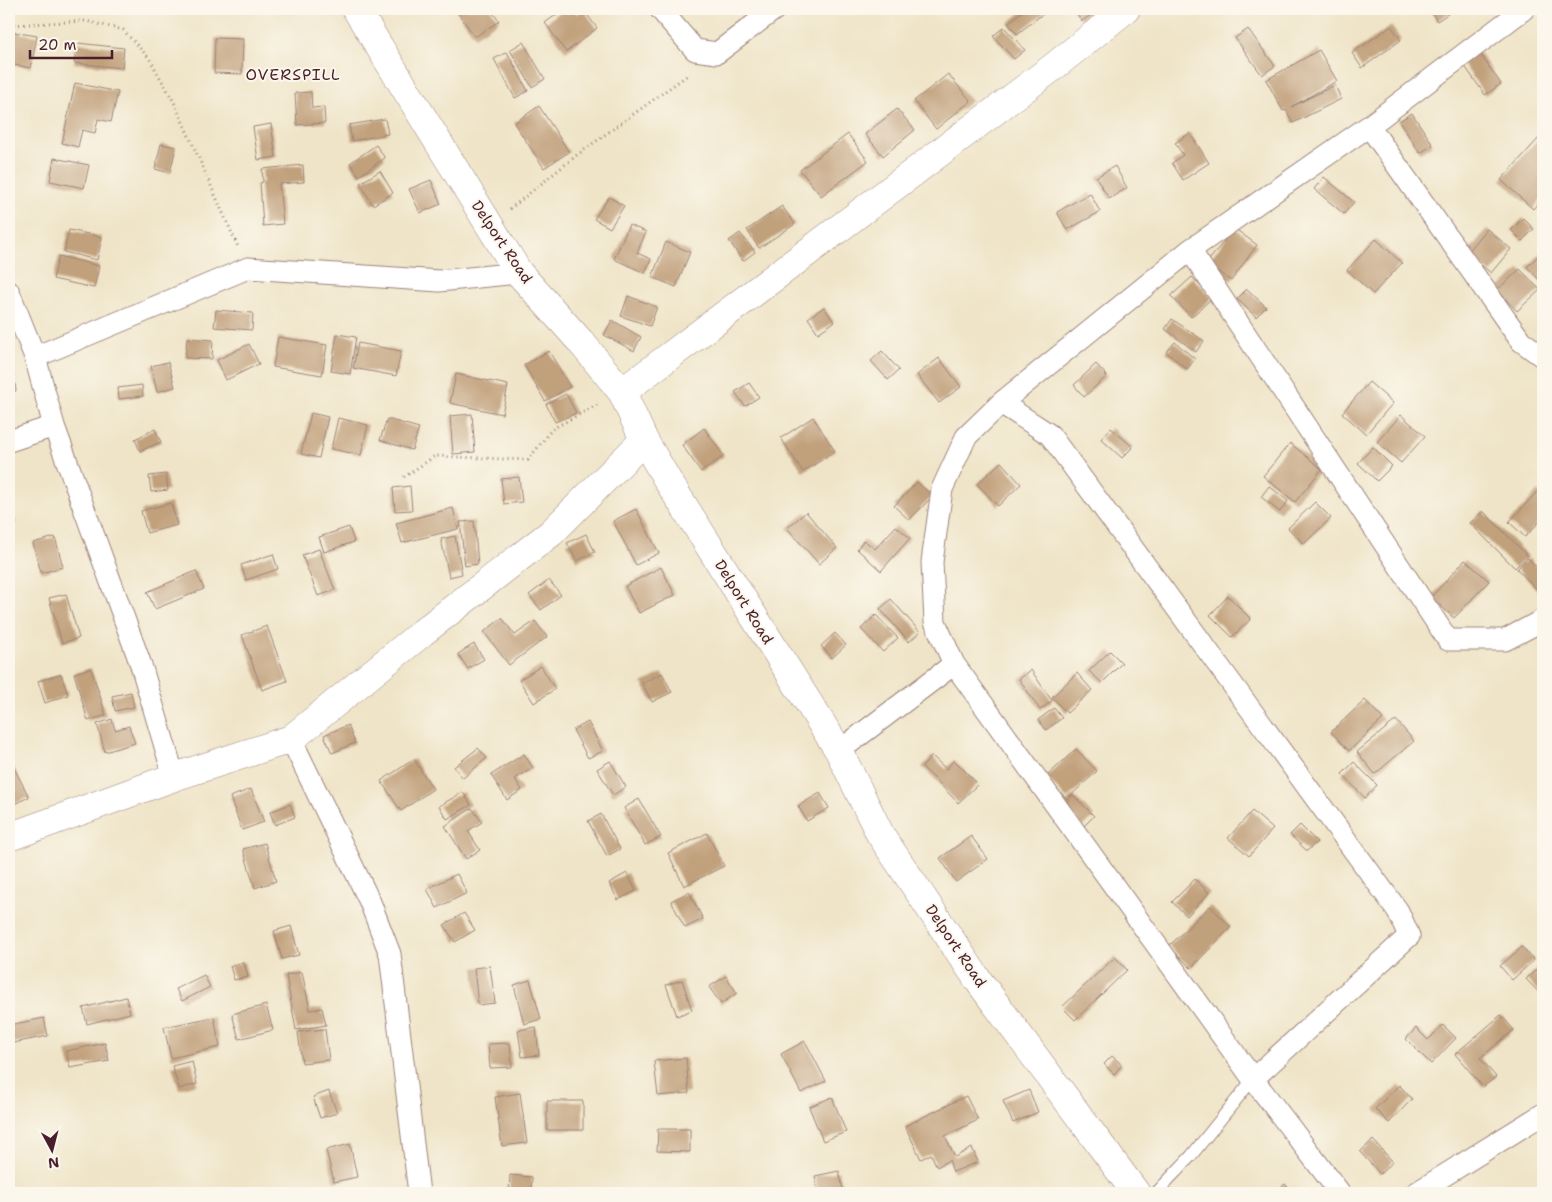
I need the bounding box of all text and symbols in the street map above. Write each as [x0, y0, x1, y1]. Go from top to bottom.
scale bar [30, 28, 112, 60]
text: 20 m [38, 35, 77, 55]
district label: OVERSPILL [245, 64, 341, 85]
street label: Delport Road [467, 197, 537, 288]
street label: Delport Road [710, 556, 778, 648]
street label: Delport Road [921, 901, 991, 992]
north arrow [28, 1124, 78, 1174]
text: N [47, 1153, 60, 1173]

